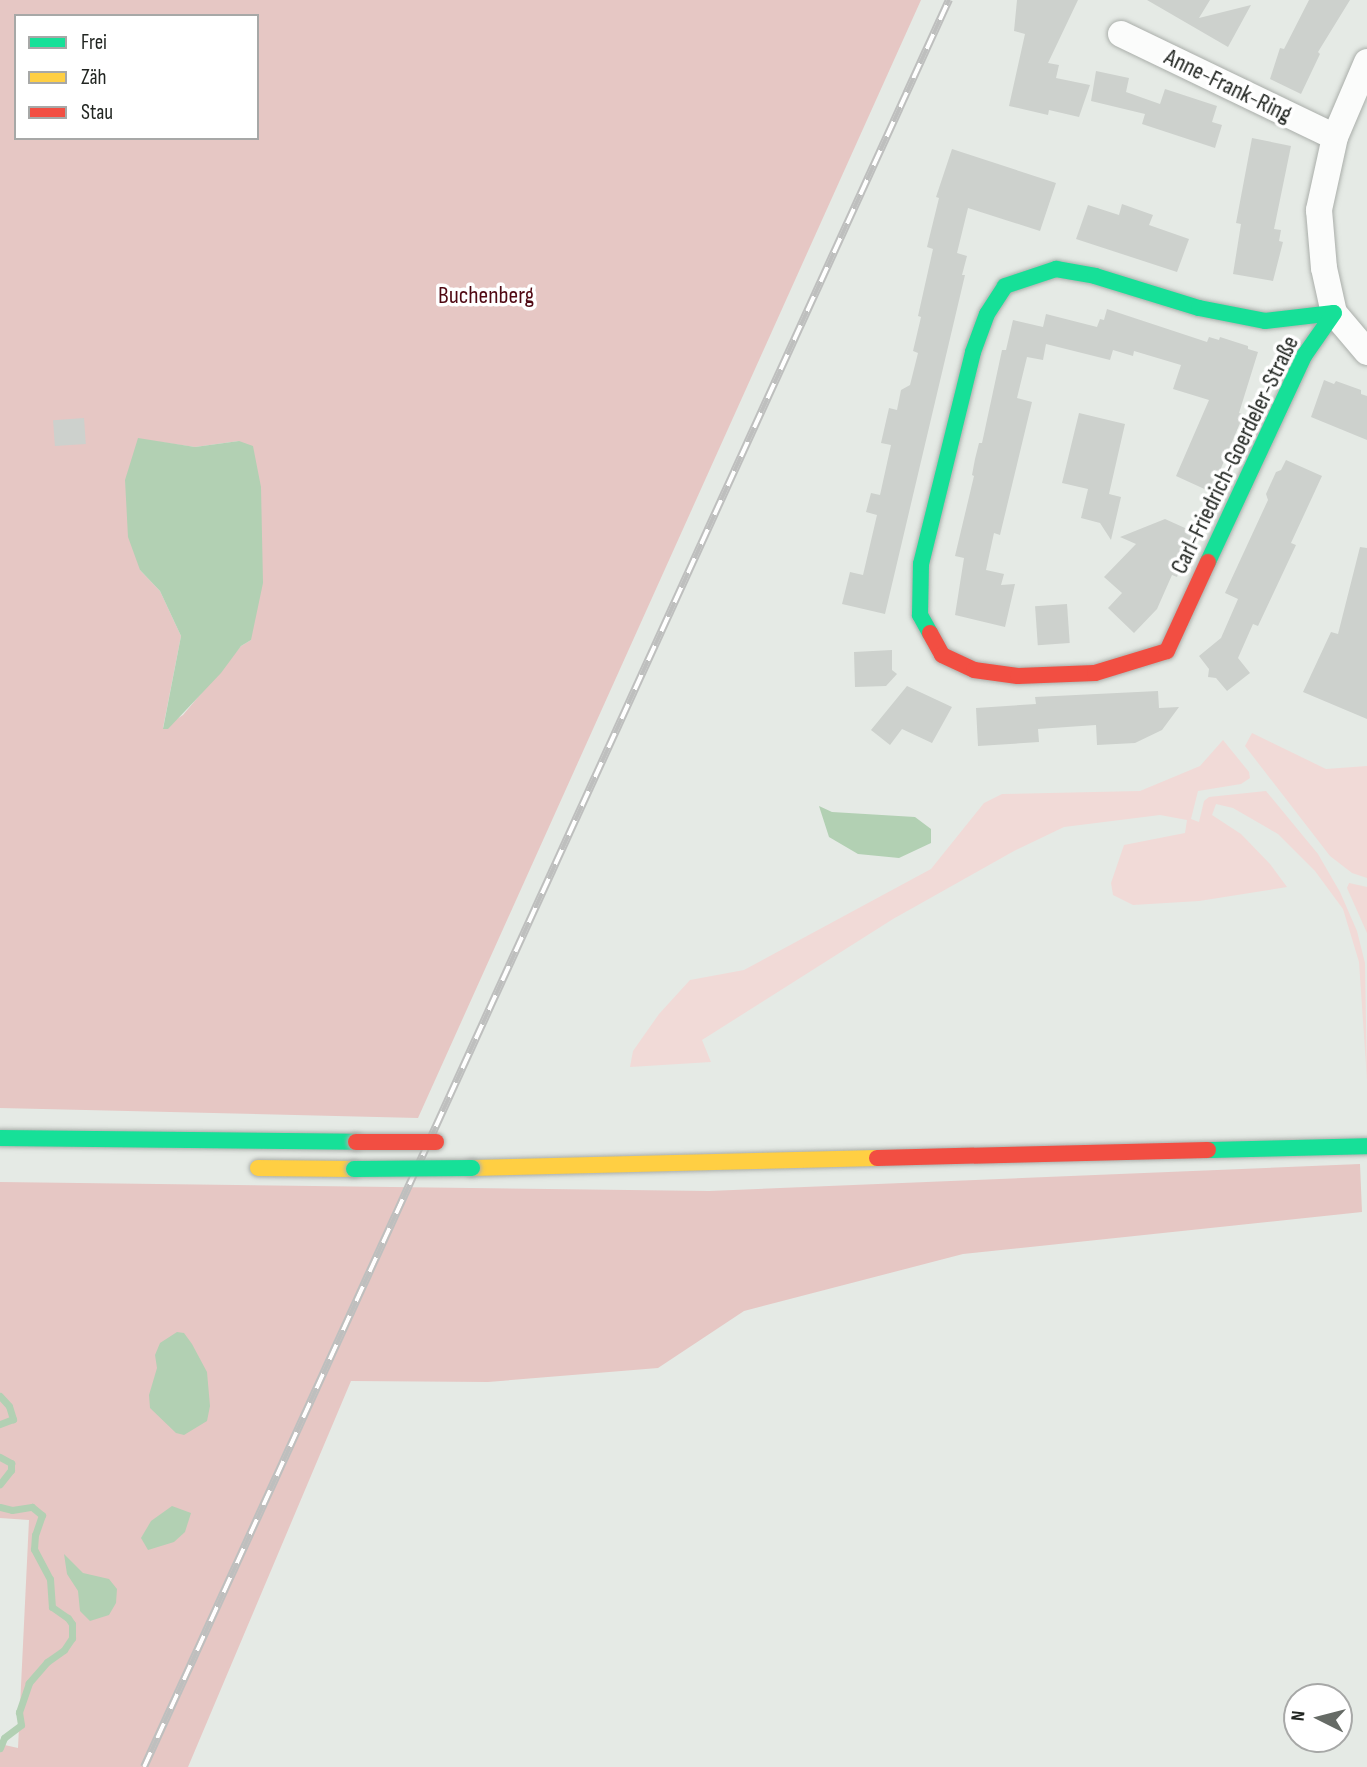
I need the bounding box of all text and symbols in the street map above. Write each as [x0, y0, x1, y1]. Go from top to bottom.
legend [14, 14, 259, 140]
text: Frei [81, 30, 107, 55]
street label: Anne-Frank-Ring [1160, 43, 1296, 129]
text: Zäh [81, 65, 107, 90]
text: Stau [81, 100, 113, 125]
park label: Buchenberg [438, 282, 534, 310]
street label: Carl-Friedrich-Goerdeler-Straße [1165, 331, 1305, 579]
north arrow [1283, 1683, 1353, 1753]
text: N [1287, 1710, 1311, 1722]

